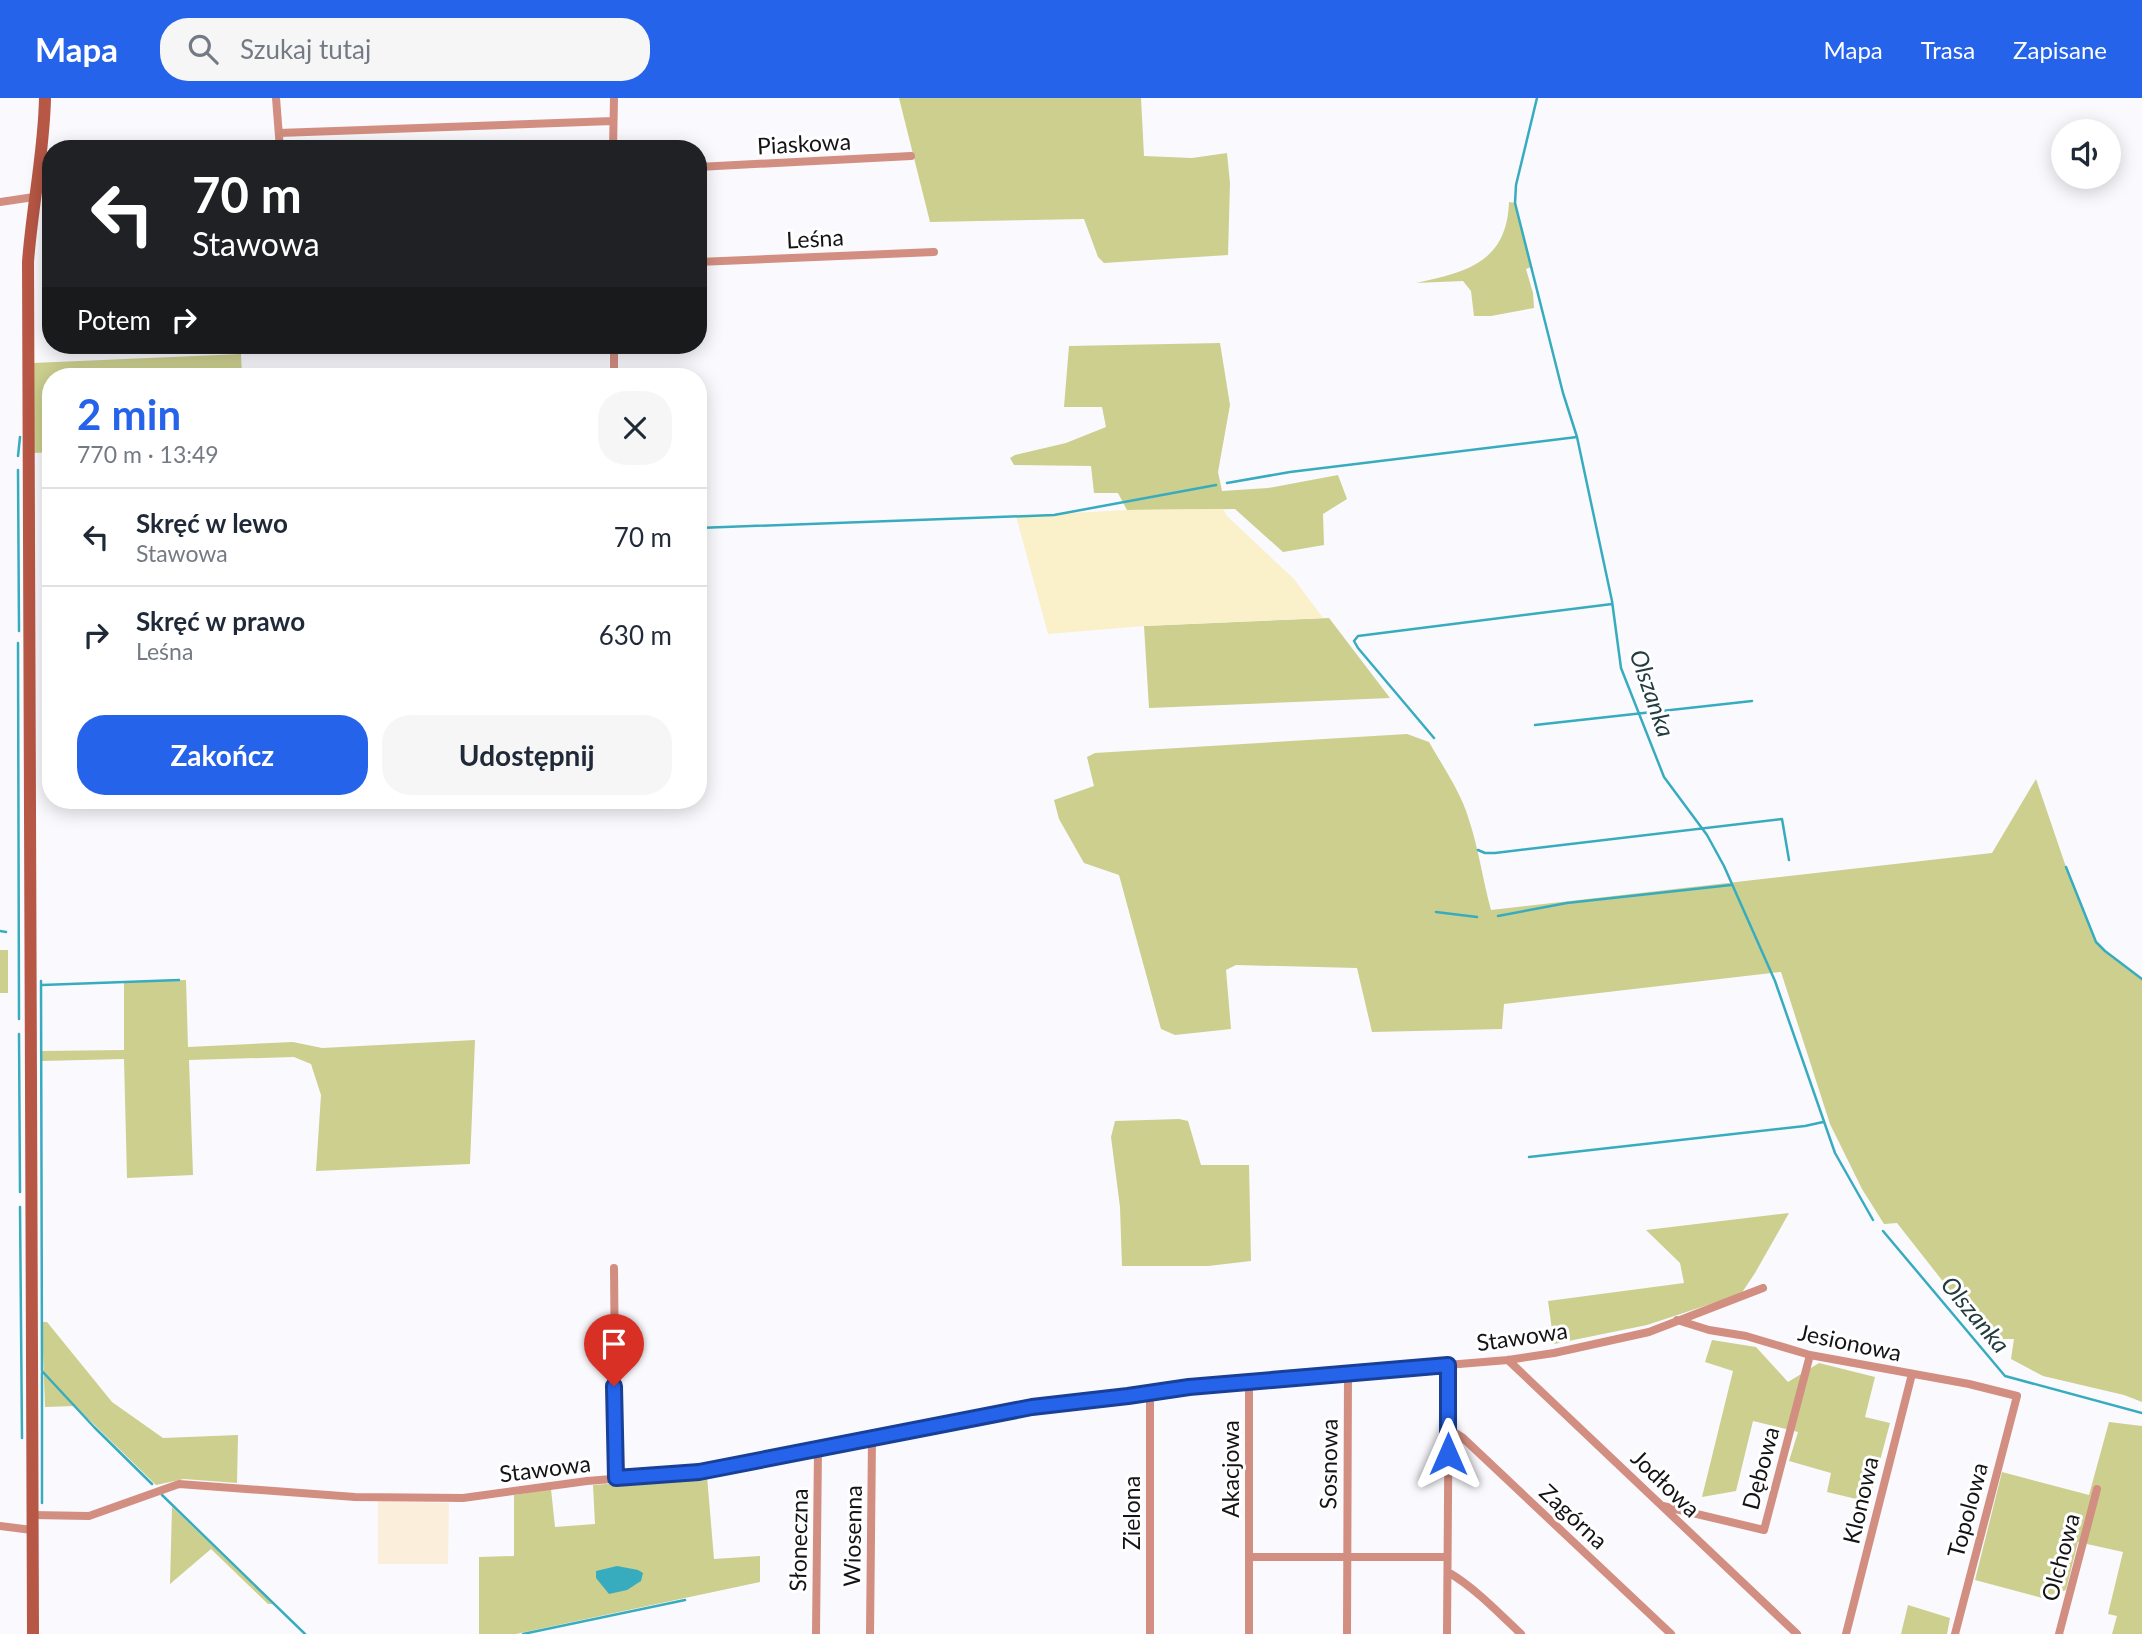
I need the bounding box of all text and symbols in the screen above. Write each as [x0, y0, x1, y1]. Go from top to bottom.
search box [160, 18, 650, 81]
text: Mapa [35, 29, 118, 69]
icon: search [184, 30, 222, 68]
text: Szukaj tutaj [240, 33, 371, 65]
text: Mapa [1824, 35, 1883, 64]
text: Trasa [1921, 35, 1975, 64]
text: Zapisane [2013, 35, 2107, 64]
map controls [2051, 119, 2121, 189]
button: sound [2051, 119, 2121, 189]
street label: Piaskowa [756, 127, 852, 159]
text: 70 m [192, 165, 302, 223]
icon: left [77, 168, 168, 259]
street label: Leśna [786, 223, 844, 253]
text: Stawowa [192, 224, 320, 263]
icon: right [165, 301, 203, 339]
text: Potem [77, 304, 151, 336]
text: 2 min [77, 389, 181, 439]
button: close [598, 391, 672, 465]
text: 770 m · 13:49 [77, 440, 219, 468]
text: Skręć w lewo [136, 507, 288, 539]
icon: left [77, 518, 115, 556]
text: 70 m [614, 521, 672, 553]
text: Stawowa [136, 539, 228, 567]
text: Skręć w prawo [136, 605, 305, 637]
icon: right [77, 616, 115, 654]
text: 630 m [599, 619, 672, 651]
text: Leśna [136, 637, 193, 665]
water label: Olszanka [1625, 645, 1681, 741]
button: Zakończ [77, 715, 368, 795]
button: Udostępnij [382, 715, 672, 795]
water label: Olszanka [1936, 1270, 2016, 1358]
pin [584, 1314, 644, 1386]
street label: Stawowa [1475, 1316, 1569, 1356]
street label: Jesionowa [1796, 1317, 1904, 1367]
icon: arrive [595, 1325, 633, 1363]
position arrow [1411, 1417, 1485, 1491]
street label: Sosnowa [1313, 1419, 1343, 1509]
street label: Akacjowa [1216, 1420, 1244, 1518]
street label: Dębowa [1736, 1424, 1784, 1512]
street label: Jodłowa [1626, 1444, 1706, 1522]
street label: Stawowa [498, 1449, 592, 1487]
street label: Klonowa [1836, 1454, 1884, 1546]
street label: Topolowa [1941, 1459, 1993, 1561]
street label: Zielona [1117, 1476, 1145, 1550]
street label: Zagórna [1534, 1478, 1614, 1554]
street label: Wiosenna [837, 1485, 867, 1587]
street label: Słoneczna [783, 1488, 813, 1592]
street label: Olchowa [2035, 1510, 2085, 1604]

